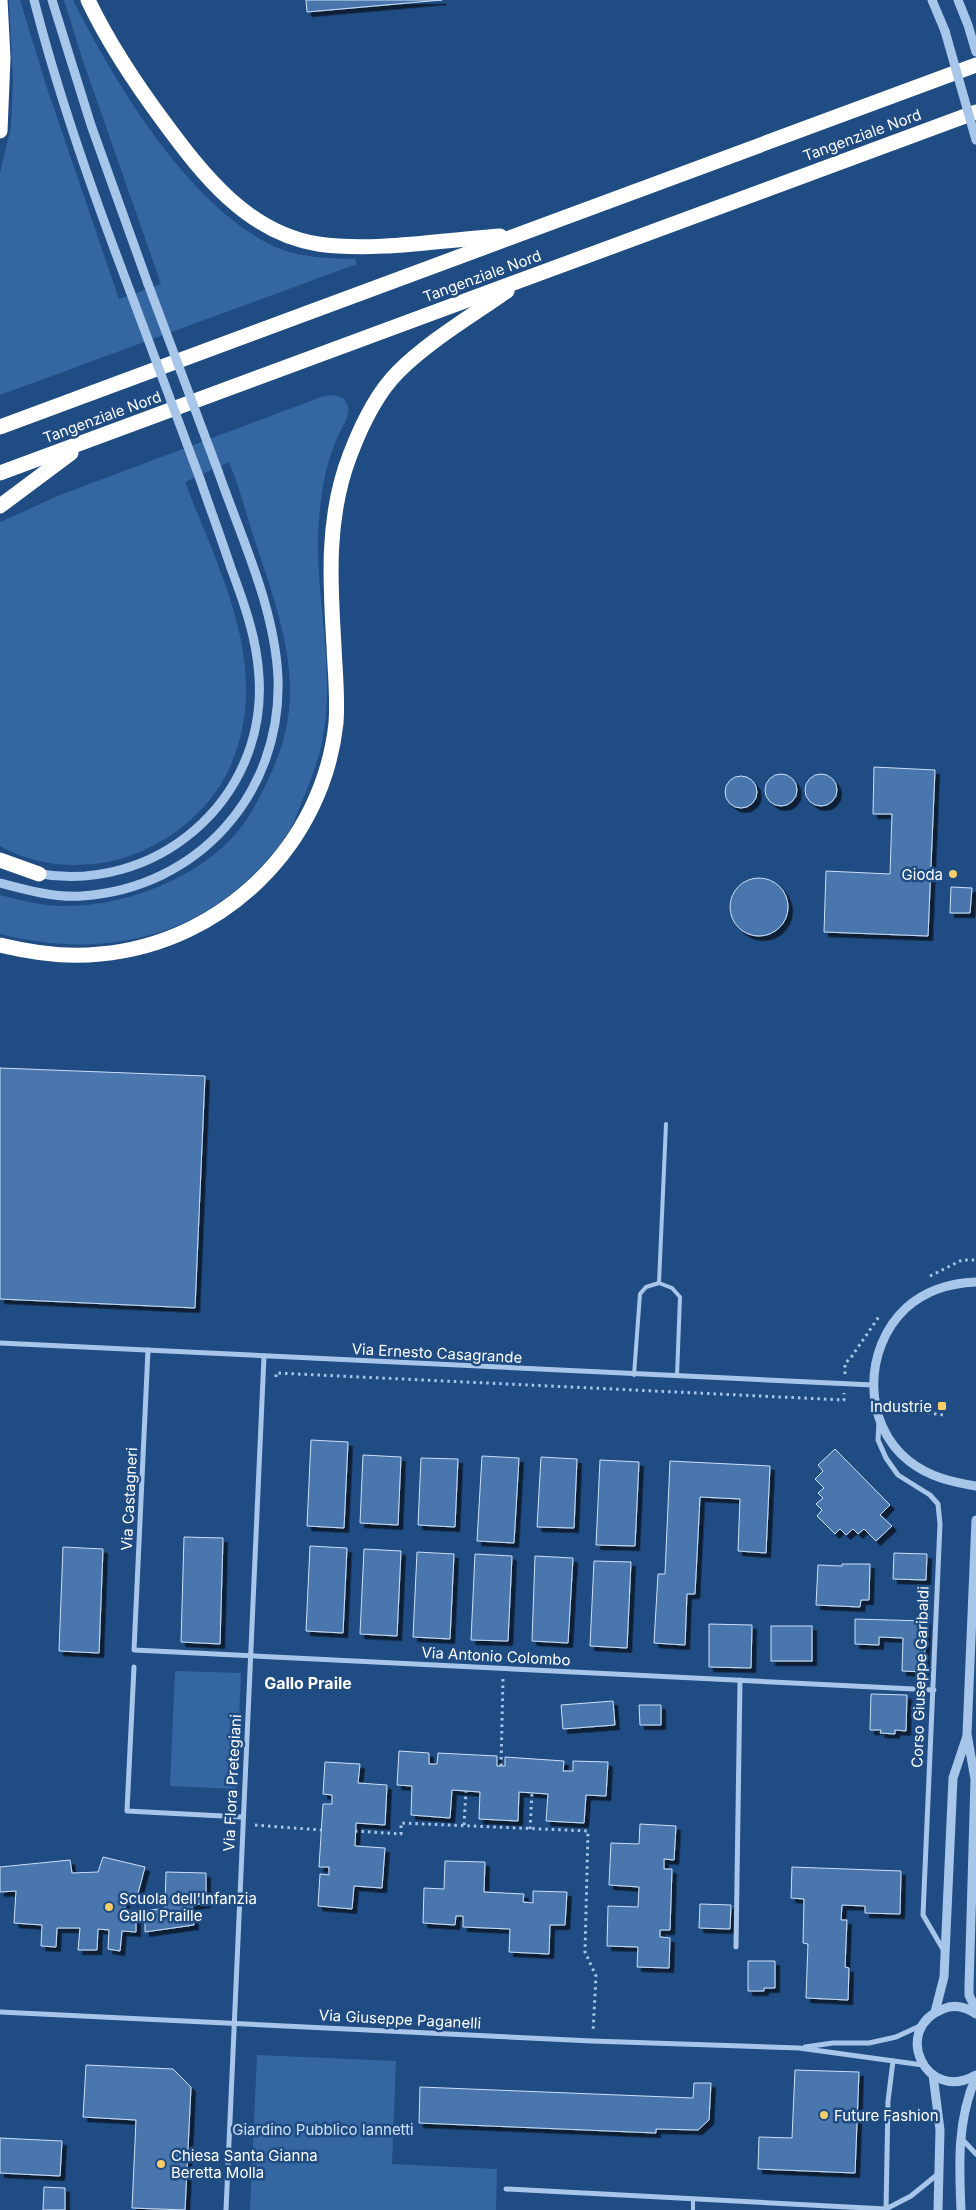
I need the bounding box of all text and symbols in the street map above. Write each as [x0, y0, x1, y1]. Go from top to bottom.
street label: Tangenziale Nord [800, 105, 924, 165]
street label: Tangenziale Nord [420, 246, 544, 306]
street label: Tangenziale Nord [40, 387, 164, 447]
place label: Gioda [902, 865, 943, 884]
marker: Gioda [947, 868, 959, 880]
street label: Via Ernesto Casagrande [351, 1339, 523, 1367]
place label: Industrie [870, 1397, 932, 1416]
marker: Industrie [936, 1400, 948, 1412]
street label: Via Castagneri [117, 1447, 141, 1551]
street label: Corso Giuseppe Garibaldi [907, 1586, 933, 1768]
street label: Via Antonio Colombo [421, 1643, 571, 1669]
district label: Gallo Praile [264, 1673, 352, 1693]
street label: Via Flora Pretegiani [219, 1714, 245, 1852]
place label: Scuola dell'Infanzia Gallo Praille [119, 1889, 257, 1925]
marker: Scuola dell'Infanzia Gallo Praille [103, 1901, 115, 1913]
street label: Via Giuseppe Paganelli [318, 2005, 482, 2033]
place label: Future Fashion [834, 2106, 939, 2125]
marker: Future Fashion [818, 2109, 830, 2121]
park label: Giardino Pubblico Iannetti [232, 2120, 414, 2139]
place label: Chiesa Santa Gianna Beretta Molla [171, 2146, 318, 2182]
marker: Chiesa Santa Gianna Beretta Molla [155, 2158, 167, 2170]

